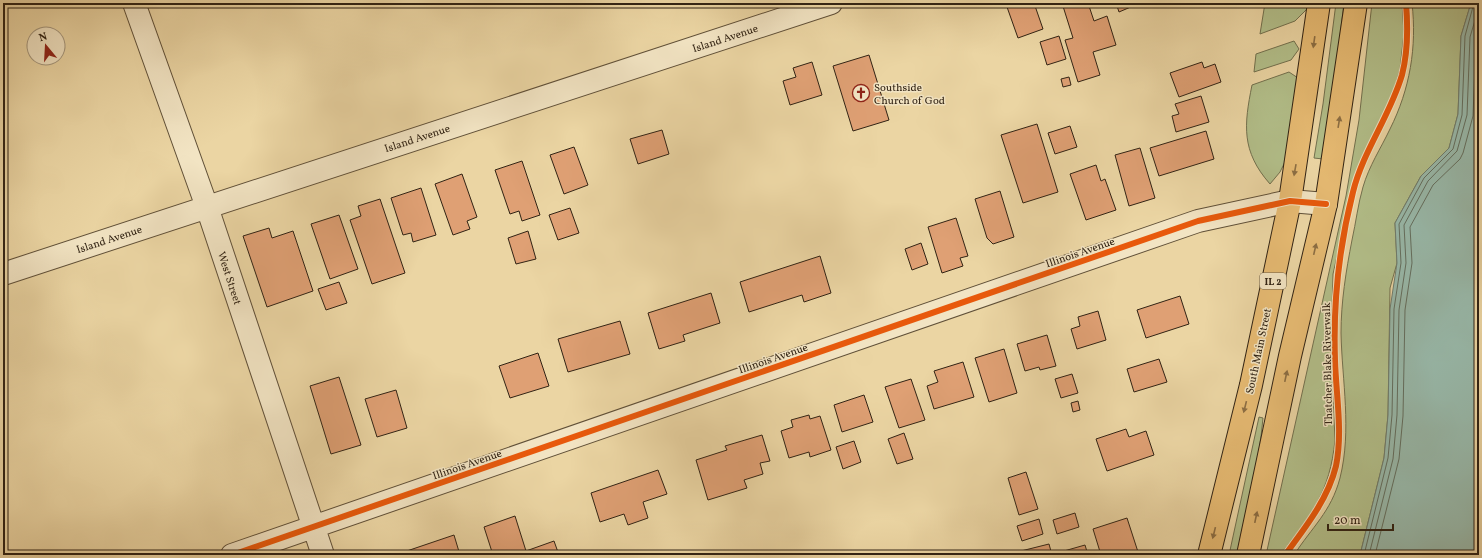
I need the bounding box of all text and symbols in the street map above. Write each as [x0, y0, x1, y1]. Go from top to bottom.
street label: Island Avenue [691, 22, 760, 57]
north arrow [26, 26, 66, 66]
text: N [37, 30, 49, 46]
one-way arrow [1311, 36, 1317, 48]
place label: Southside Church of God [874, 81, 945, 109]
church icon: Southside Church of God [851, 83, 871, 103]
one-way arrow [1336, 115, 1342, 128]
street label: Island Avenue [383, 122, 452, 157]
one-way arrow [1292, 164, 1298, 176]
street label: Island Avenue [75, 223, 144, 258]
street label: Illinois Avenue [1044, 235, 1117, 272]
one-way arrow [1313, 243, 1319, 255]
street label: West Street [213, 250, 244, 307]
road number: IL 2 [1260, 273, 1286, 289]
street label: Thatcher Blake Riverwalk [1320, 302, 1337, 426]
street label: South Main Street [1243, 307, 1276, 396]
street label: Illinois Avenue [737, 341, 810, 378]
one-way arrow [1284, 370, 1290, 382]
one-way arrow [1242, 401, 1248, 413]
street label: Illinois Avenue [431, 447, 504, 484]
scale bar [1328, 506, 1393, 532]
one-way arrow [1254, 511, 1260, 523]
text: 20 m [1334, 513, 1361, 529]
one-way arrow [1211, 527, 1217, 539]

